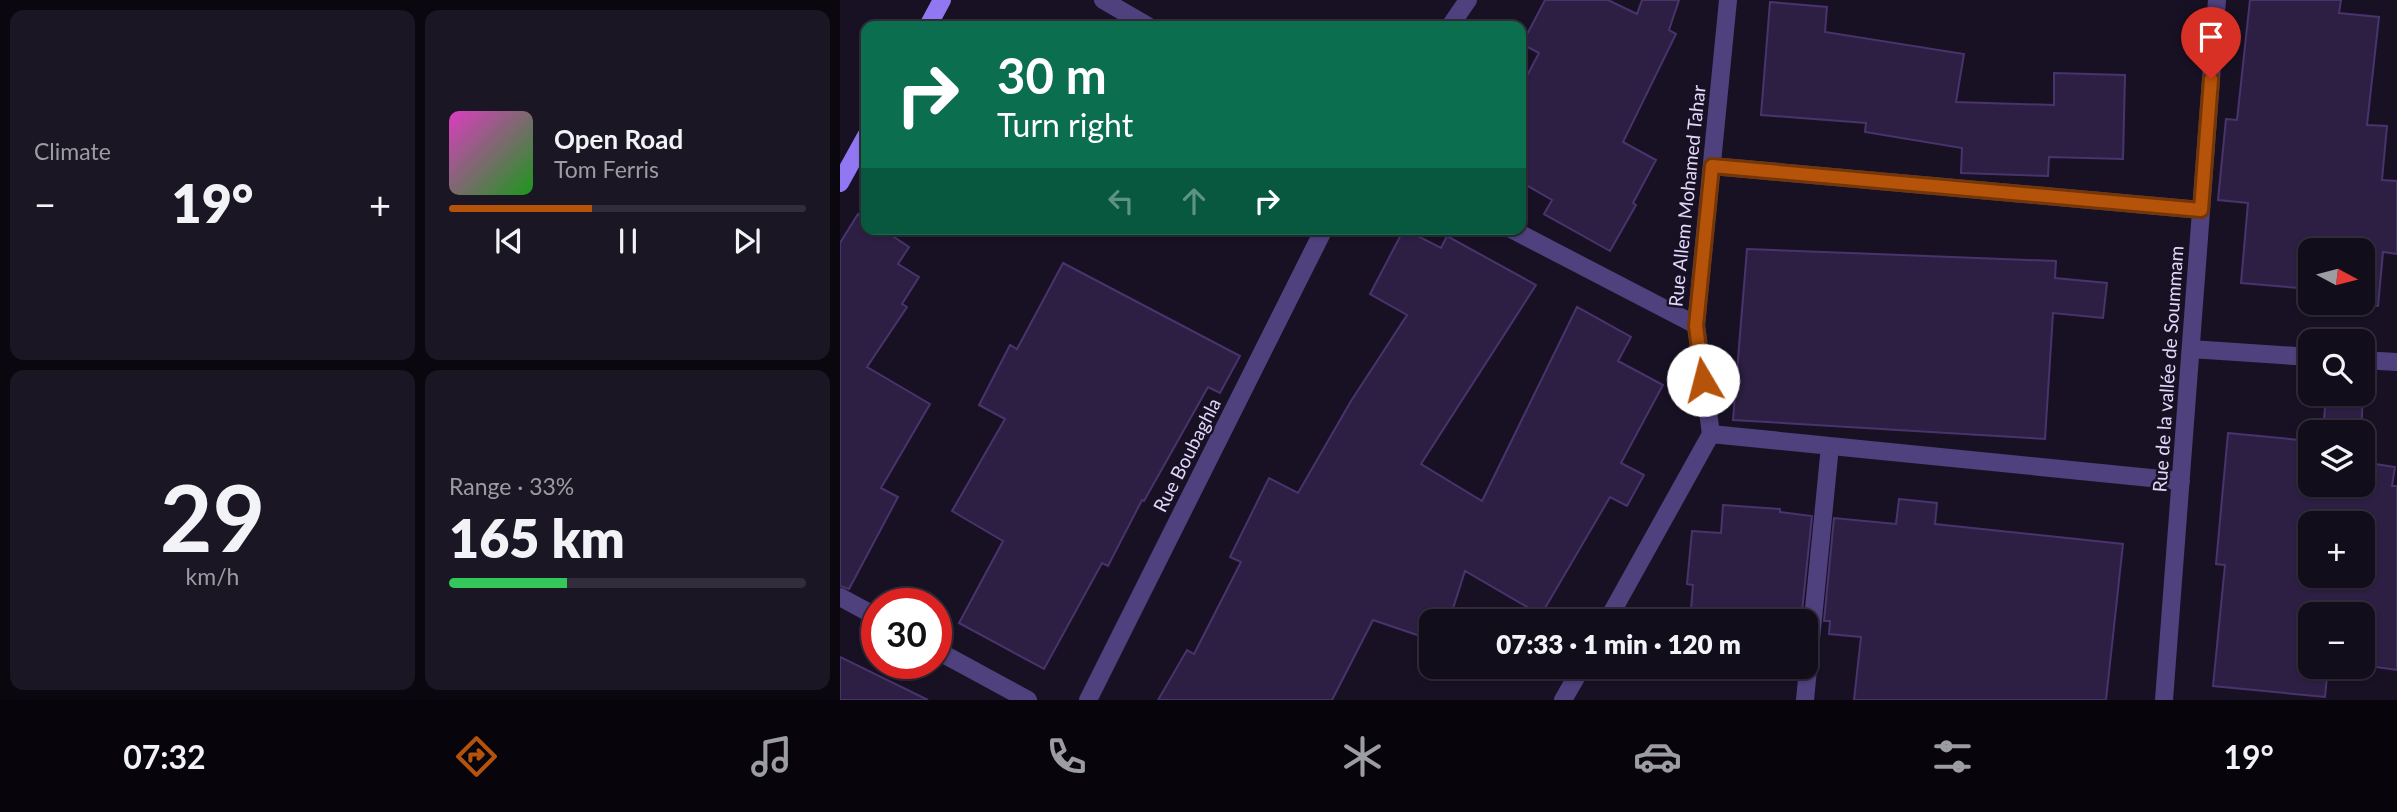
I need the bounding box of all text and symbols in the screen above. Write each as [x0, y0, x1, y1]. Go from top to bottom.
pin [2181, 7, 2241, 79]
icon: arrive [2192, 18, 2230, 56]
text: 30 m [997, 46, 1107, 104]
icon: right [882, 49, 973, 140]
street label: Rue Allem Mohamed Tahar [1663, 84, 1710, 308]
text: Turn right [997, 105, 1133, 144]
text: Open Road [554, 123, 683, 155]
text: Climate [34, 137, 111, 165]
text: Tom Ferris [554, 155, 659, 183]
text: 19° [172, 172, 253, 234]
text: − [34, 181, 56, 227]
text: + [369, 181, 391, 227]
icon: left [1102, 182, 1140, 220]
icon: ahead [1175, 182, 1213, 220]
icon: right [1248, 182, 1286, 220]
icon: previous [490, 222, 528, 260]
icon: pause [609, 222, 647, 260]
icon: next [728, 222, 766, 260]
north arrow [2298, 238, 2375, 315]
map controls [2298, 238, 2375, 679]
street label: Rue de la vallée de Soummam [2147, 245, 2188, 493]
button: search [2298, 329, 2375, 406]
position arrow [1666, 343, 1740, 417]
street label: Rue Boubaghla [1148, 394, 1225, 516]
button: layers [2298, 420, 2375, 497]
text: 29 [160, 462, 265, 571]
text: Range · 33% [449, 472, 574, 500]
text: 165 km [449, 507, 625, 569]
button: + [2298, 511, 2375, 588]
text: km/h [186, 562, 239, 590]
speed limit sign: 30 [861, 588, 952, 679]
button: − [2298, 602, 2375, 679]
text: 07:33 · 1 min · 120 m [1496, 628, 1741, 660]
icon: directions [452, 732, 501, 781]
icon: music [747, 732, 796, 781]
icon: phone [1042, 732, 1091, 781]
icon: climate [1338, 732, 1387, 781]
icon: car [1633, 732, 1682, 781]
icon: filters [1928, 732, 1977, 781]
text: 07:32 [123, 737, 206, 776]
text: 19° [2223, 737, 2274, 776]

